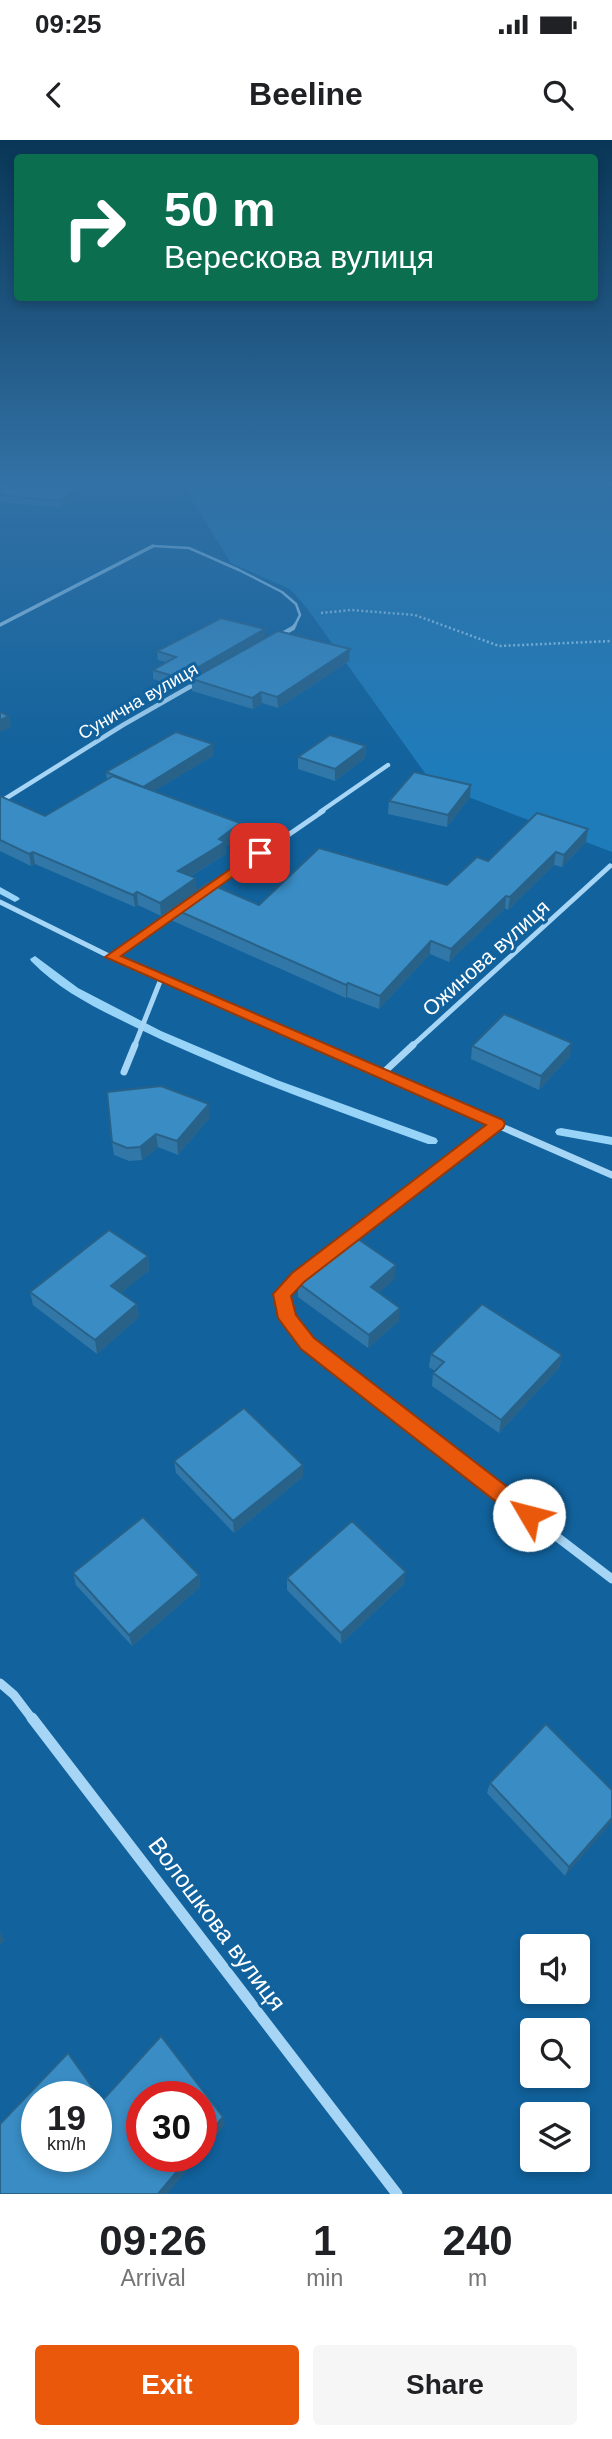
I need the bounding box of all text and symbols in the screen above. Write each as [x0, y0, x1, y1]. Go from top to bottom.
text: 09:25 [35, 9, 102, 39]
icon: back [35, 76, 73, 114]
text: Beeline [249, 76, 363, 112]
icon: search [539, 76, 577, 114]
icon: right [49, 182, 140, 273]
text: 50 m [164, 182, 276, 236]
text: Верескова вулиця [164, 239, 434, 275]
street label: Сунична вулиця [75, 659, 201, 743]
pin [230, 823, 290, 883]
icon: arrive [241, 834, 279, 872]
street label: Ожинова вулиця [418, 895, 554, 1020]
position arrow [492, 1478, 566, 1552]
street label: Волошкова вулиця [143, 1832, 291, 2016]
map controls [520, 1934, 590, 2172]
button: sound [520, 1934, 590, 2004]
button: search [520, 2018, 590, 2088]
speed limit sign: 30 [126, 2081, 217, 2172]
text: 19 [47, 2098, 86, 2137]
button: layers [520, 2102, 590, 2172]
text: km/h [47, 2134, 86, 2154]
text: 09:26 [99, 2217, 207, 2264]
text: 1 [313, 2217, 336, 2264]
text: 240 [443, 2217, 513, 2264]
text: Arrival [120, 2265, 186, 2291]
text: min [306, 2265, 343, 2291]
text: m [468, 2265, 487, 2291]
button: Exit [35, 2345, 299, 2425]
button: Share [313, 2345, 577, 2425]

